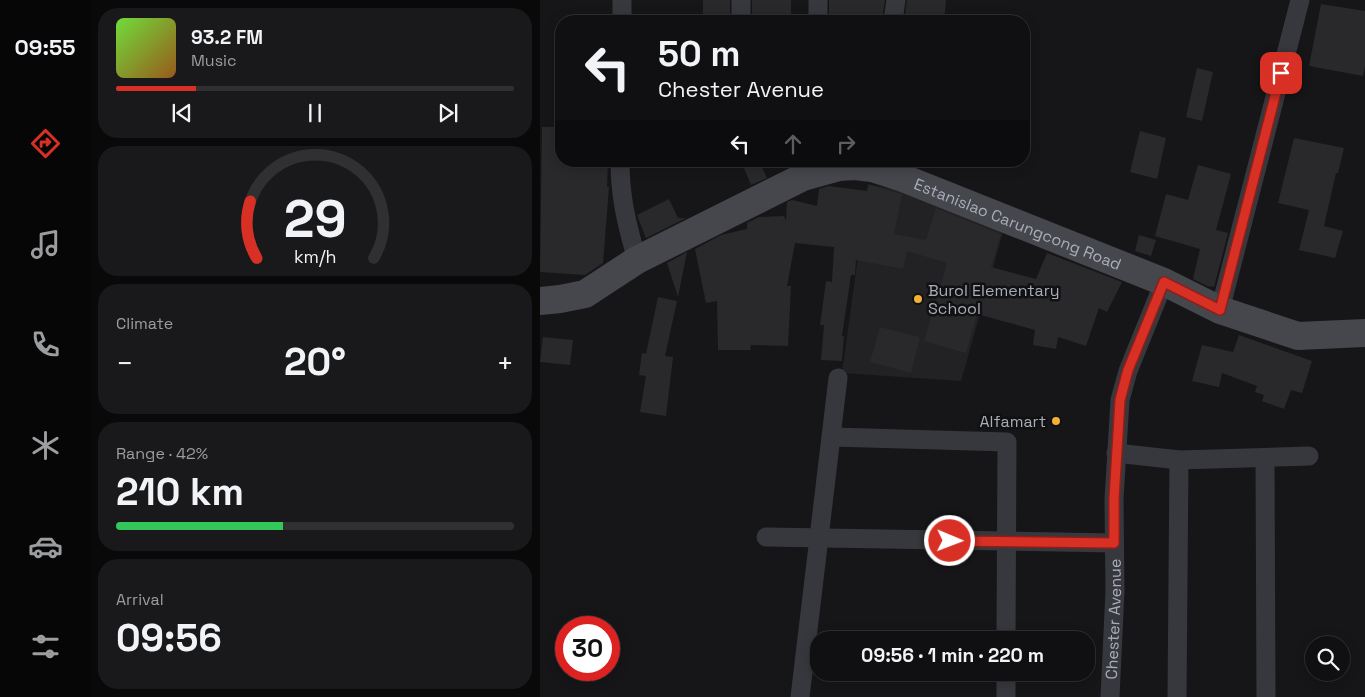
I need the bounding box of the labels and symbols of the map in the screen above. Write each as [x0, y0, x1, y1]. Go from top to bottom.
pin [1260, 52, 1302, 94]
street label: Estanislao Carungcong Road [911, 174, 1124, 275]
place label: Burol Elementary School [928, 280, 1060, 319]
marker: Burol Elementary School [912, 293, 924, 305]
place label: Alfamart [980, 411, 1046, 432]
marker: Alfamart [1050, 415, 1062, 427]
position arrow [923, 514, 975, 566]
street label: Chester Avenue [1101, 559, 1126, 680]
speed limit sign: 30 [555, 616, 620, 681]

